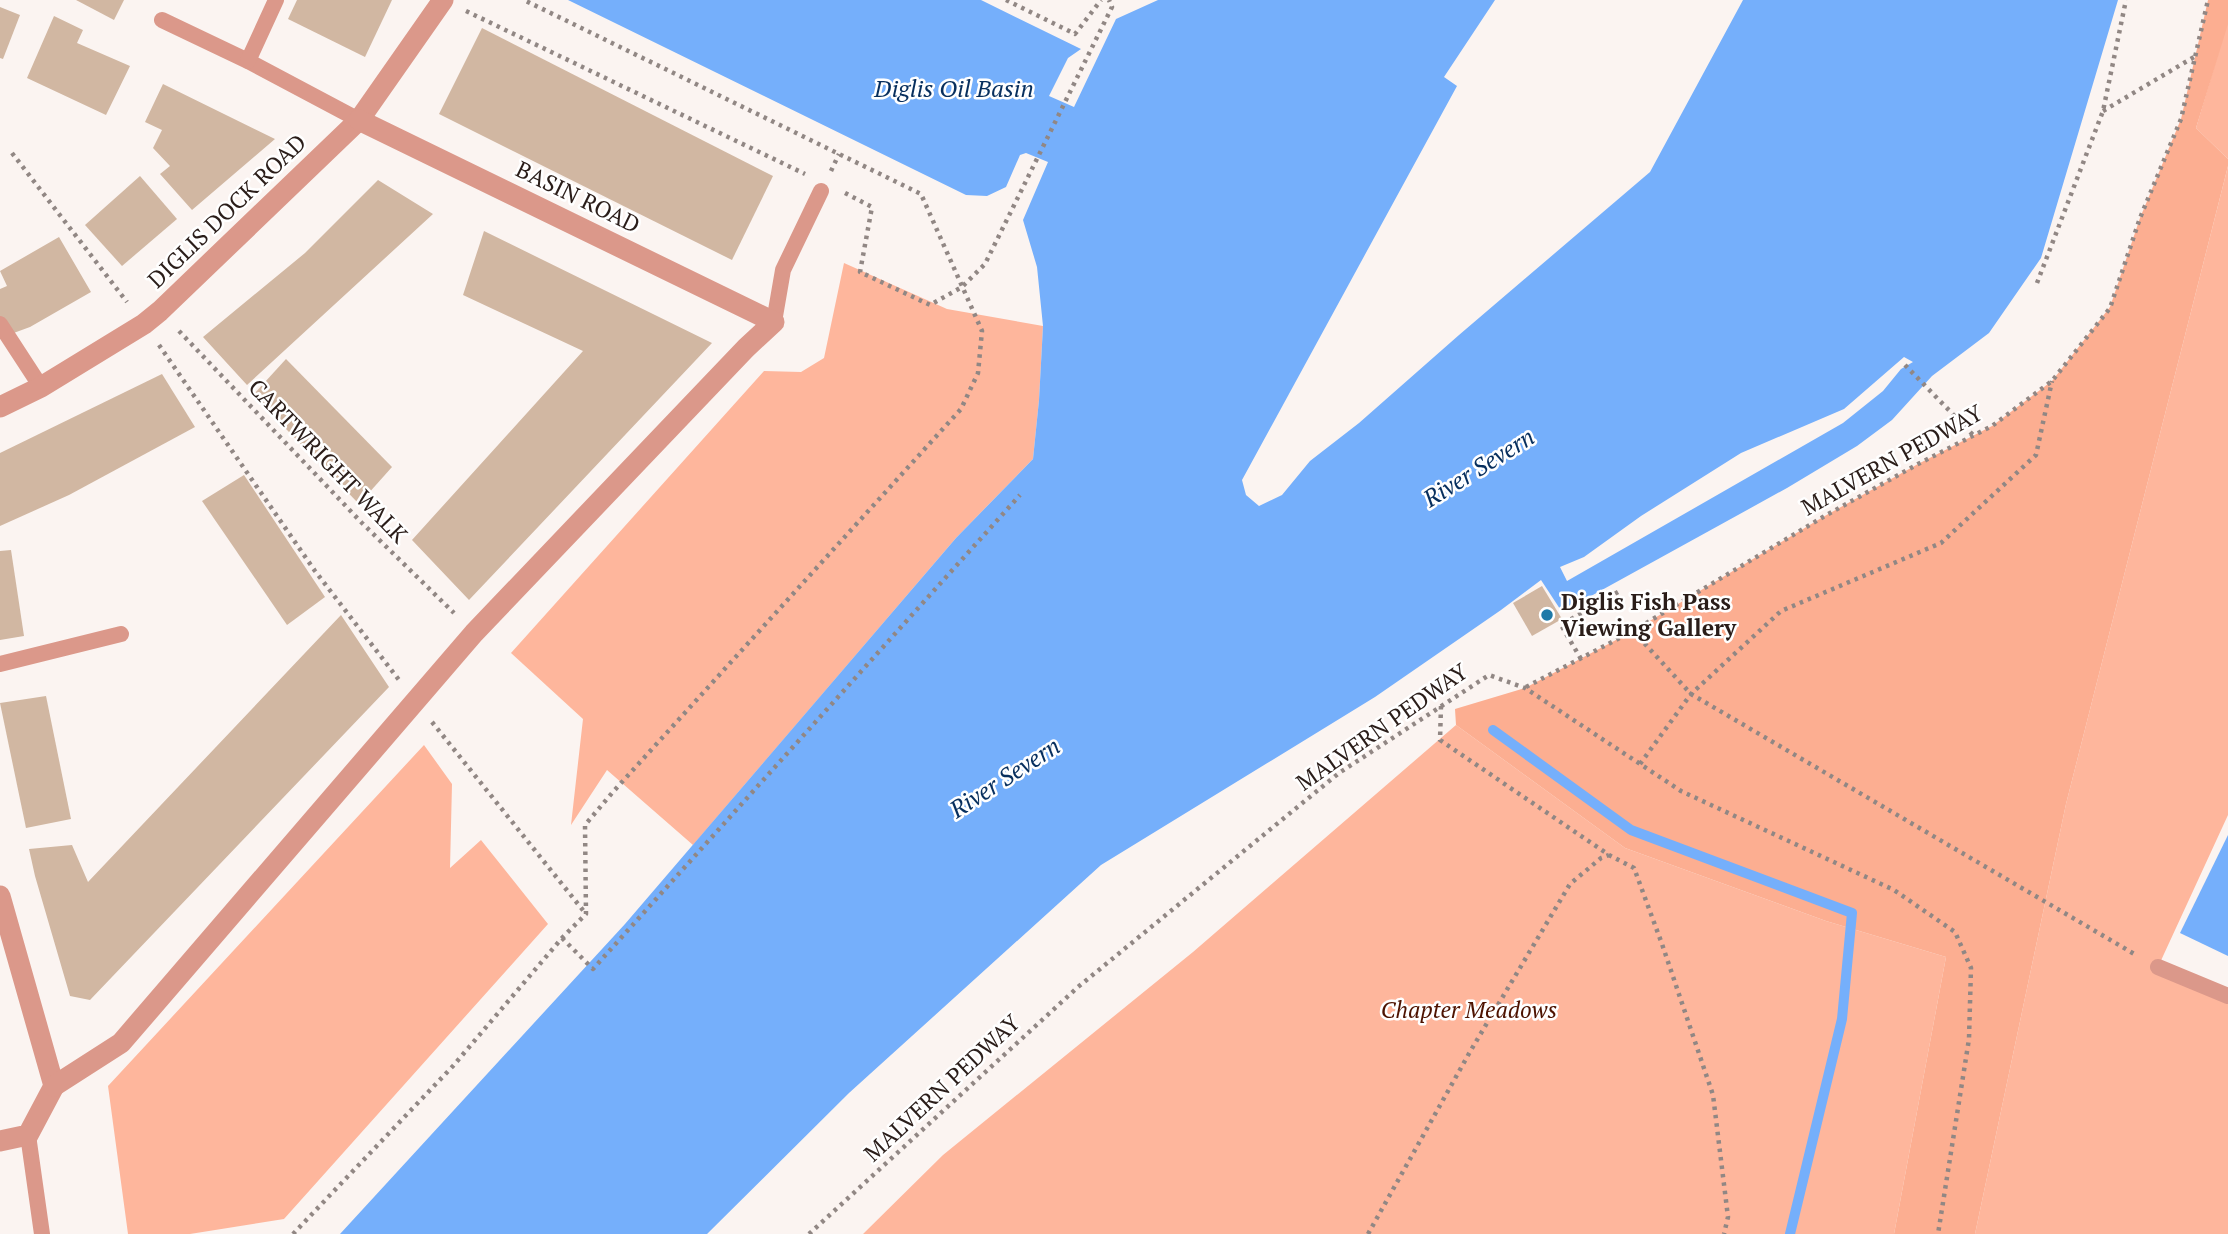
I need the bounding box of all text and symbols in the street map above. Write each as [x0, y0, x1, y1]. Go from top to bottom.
water label: Diglis Oil Basin [873, 72, 1034, 104]
street label: DIGLIS DOCK ROAD [141, 127, 313, 294]
street label: BASIN ROAD [511, 153, 645, 240]
street label: CARTWRIGHT WALK [242, 372, 415, 550]
street label: MALVERN PEDWAY [1796, 397, 1988, 522]
water label: River Severn [1416, 420, 1540, 515]
place label: Diglis Fish Pass Viewing Gallery [1561, 586, 1737, 643]
marker: Diglis Fish Pass Viewing Gallery [1539, 607, 1555, 623]
street label: MALVERN PEDWAY [1290, 656, 1474, 797]
water label: River Severn [942, 730, 1066, 825]
park label: Chapter Meadows [1381, 994, 1557, 1025]
street label: MALVERN PEDWAY [857, 1007, 1026, 1168]

